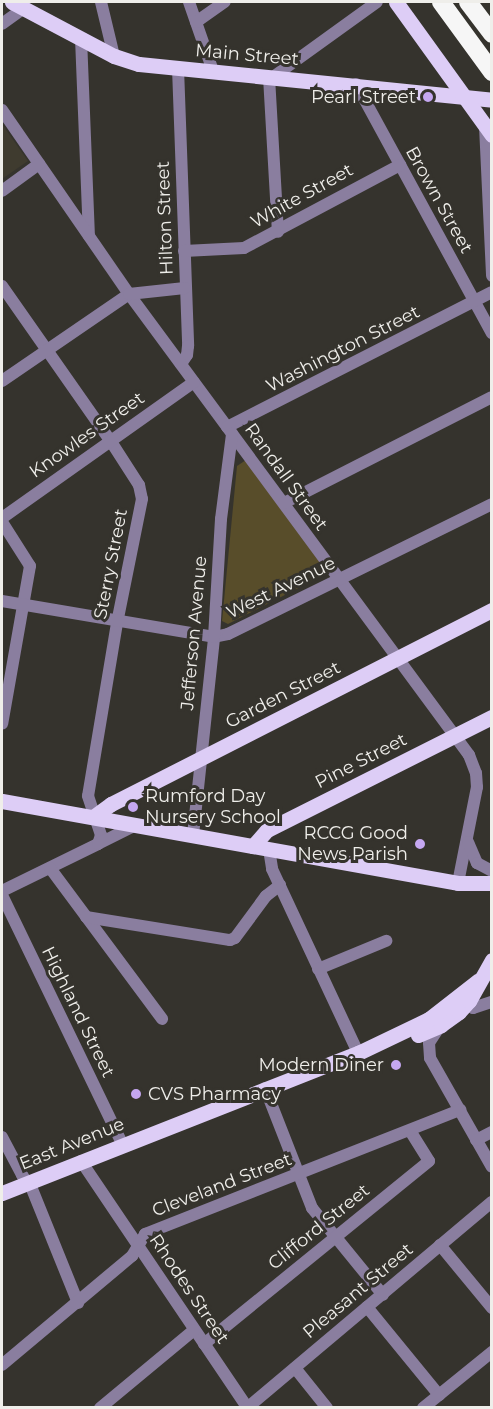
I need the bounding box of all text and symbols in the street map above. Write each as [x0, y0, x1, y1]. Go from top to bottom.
street label: Main Street [194, 40, 300, 70]
place label: Pearl Street [311, 86, 416, 108]
marker: Pearl Street [421, 90, 435, 104]
street label: Brown Street [401, 143, 477, 257]
street label: White Street [247, 159, 357, 233]
street label: Hilton Street [152, 161, 178, 275]
street label: Washington Street [263, 301, 423, 397]
street label: Knowles Street [25, 387, 149, 483]
street label: Randall Street [240, 419, 332, 535]
street label: Sterry Street [90, 507, 132, 621]
street label: West Avenue [223, 552, 339, 624]
street label: Jefferson Avenue [176, 555, 212, 711]
street label: Garden Street [222, 657, 344, 733]
street label: Pine Street [312, 729, 410, 793]
place label: Rumford Day Nursery School [145, 786, 281, 828]
marker: Rumford Day Nursery School [126, 800, 140, 814]
place label: RCCG Good News Parish [297, 823, 408, 866]
marker: RCCG Good News Parish [413, 837, 427, 851]
street label: Highland Street [37, 943, 119, 1081]
place label: Modern Diner [259, 1054, 384, 1076]
marker: Modern Diner [389, 1058, 403, 1072]
place label: CVS Pharmacy [148, 1083, 281, 1105]
marker: CVS Pharmacy [129, 1087, 143, 1101]
street label: East Avenue [16, 1113, 128, 1175]
street label: Cleveland Street [149, 1148, 295, 1222]
street label: Clifford Street [264, 1180, 374, 1274]
street label: Rhodes Street [144, 1230, 234, 1348]
street label: Pleasant Street [299, 1239, 417, 1343]

